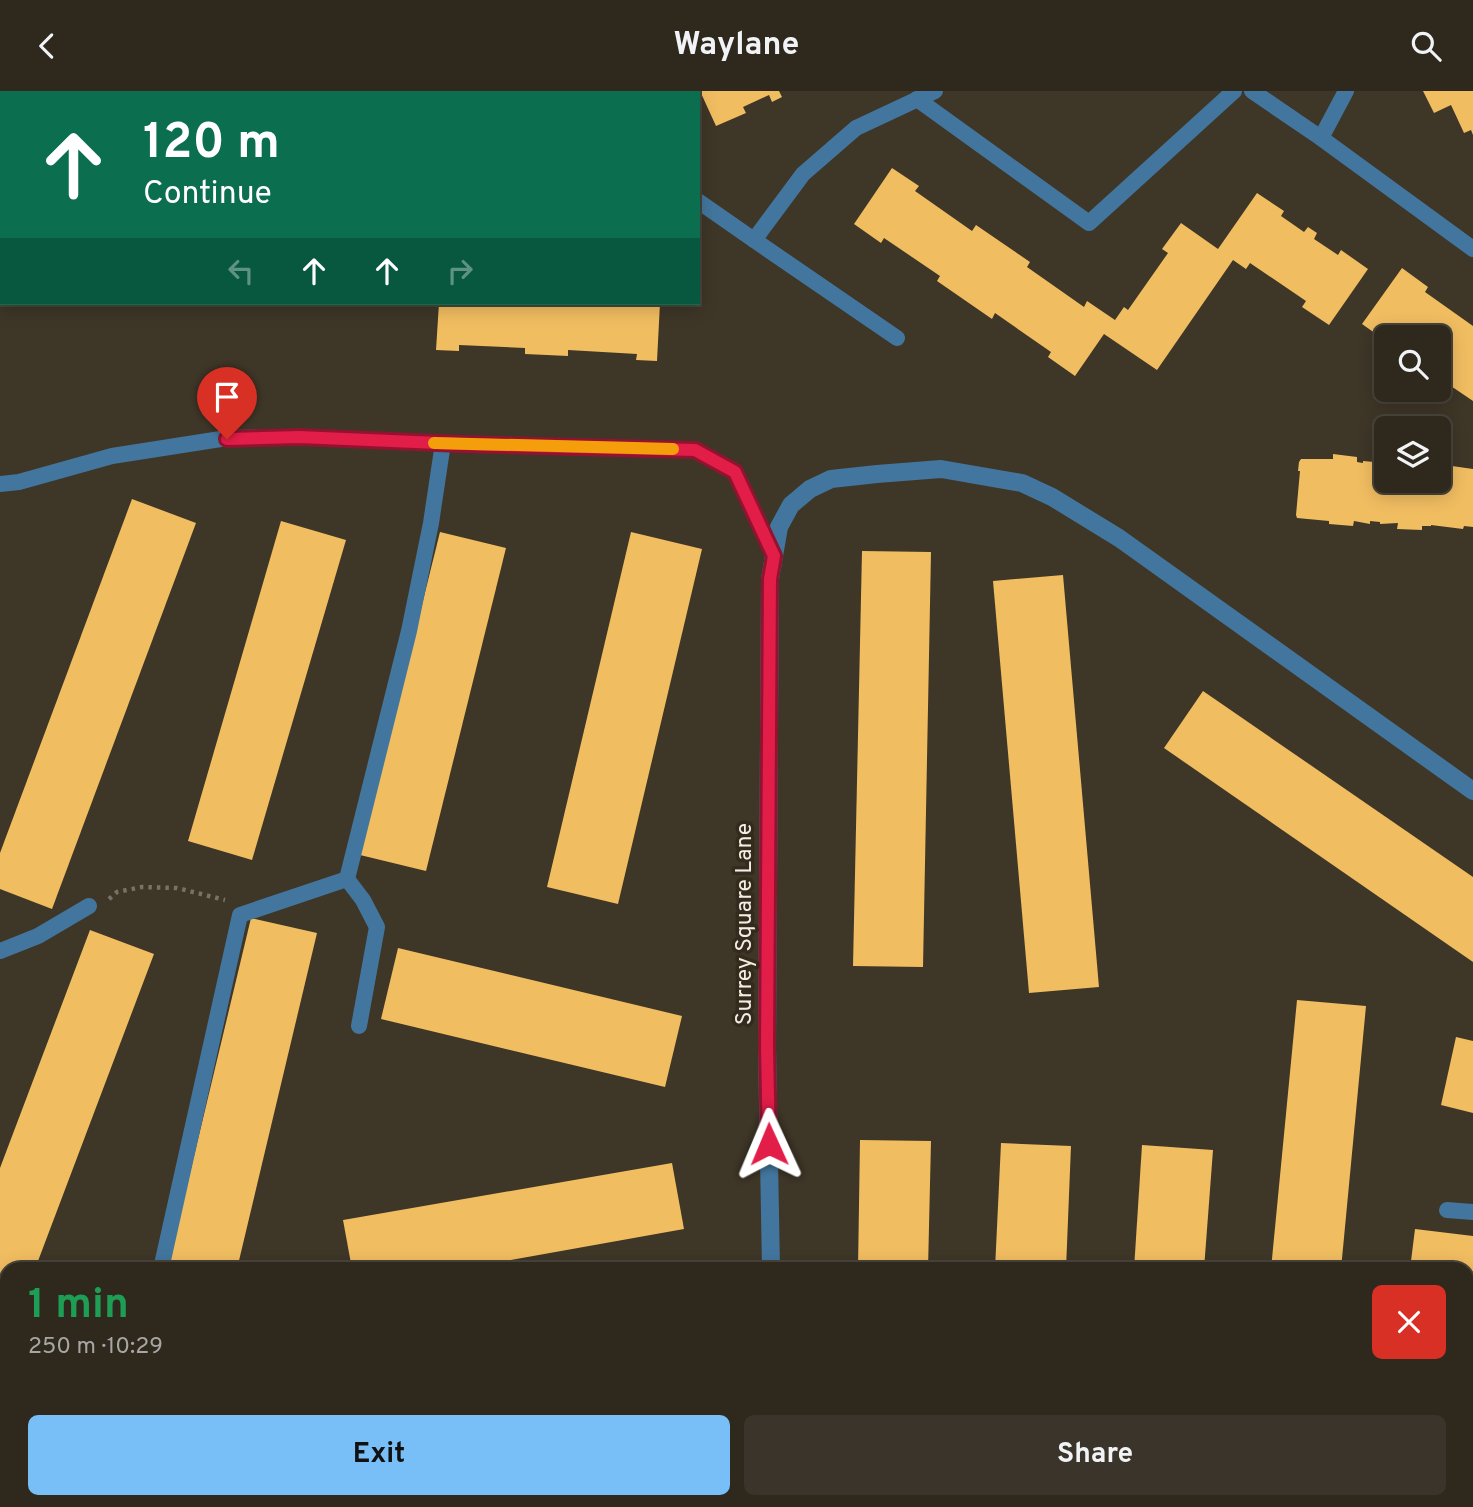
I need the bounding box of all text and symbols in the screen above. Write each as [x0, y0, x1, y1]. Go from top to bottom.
text: Waylane [674, 26, 799, 66]
icon: back [28, 27, 66, 65]
icon: search [1407, 27, 1445, 65]
text: 120 m [143, 114, 280, 176]
icon: ahead [28, 119, 119, 210]
text: Continue [143, 175, 272, 215]
icon: left [222, 252, 260, 290]
icon: ahead [295, 252, 333, 290]
icon: ahead [368, 252, 406, 290]
icon: right [441, 252, 479, 290]
map controls [1374, 325, 1451, 493]
button: search [1374, 325, 1451, 402]
pin [197, 367, 257, 439]
icon: arrive [208, 378, 246, 416]
button: layers [1374, 416, 1451, 493]
street label: Surrey Square Lane [731, 823, 760, 1025]
position arrow [732, 1107, 806, 1181]
text: 1 min [28, 1280, 129, 1333]
button: close [1372, 1285, 1446, 1359]
text: 250 m · 10:29 [28, 1333, 163, 1362]
button: Exit [28, 1415, 730, 1495]
button: Share [744, 1415, 1446, 1495]

